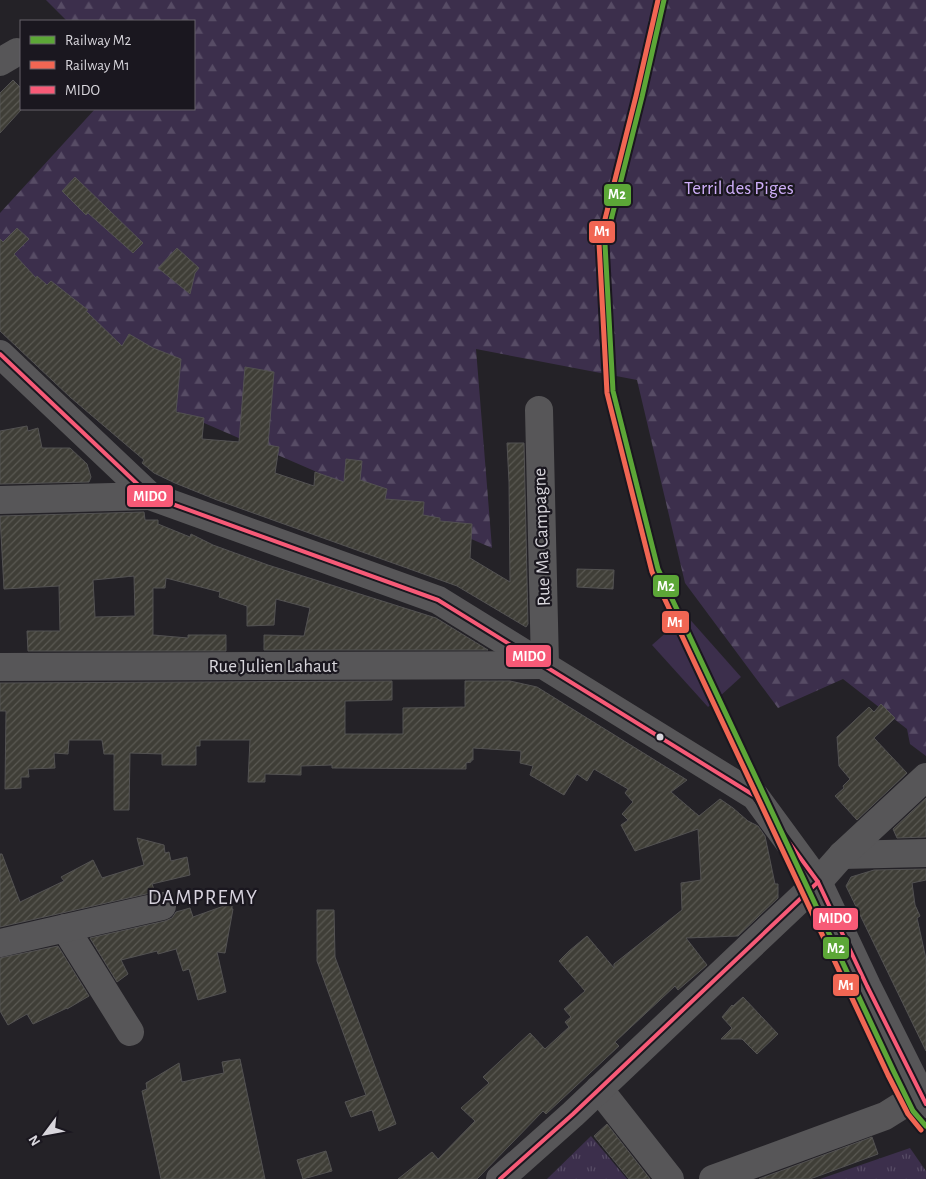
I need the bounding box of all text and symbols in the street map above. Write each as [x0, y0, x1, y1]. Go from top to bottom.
legend [20, 20, 195, 110]
text: Railway M2 [65, 33, 132, 48]
text: Railway M1 [65, 58, 130, 73]
text: MIDO [65, 83, 100, 98]
park label: Terril des Piges [684, 179, 794, 198]
line badge: M2 [603, 183, 632, 207]
text: M2 [608, 188, 626, 202]
line badge: M1 [588, 220, 616, 244]
text: M1 [594, 225, 610, 239]
street label: Rue Ma Campagne [530, 468, 554, 606]
line badge: MIDO [126, 484, 174, 508]
text: MIDO [133, 490, 167, 504]
line badge: M2 [652, 574, 680, 598]
text: M2 [657, 580, 675, 594]
line badge: M1 [661, 610, 690, 634]
text: M1 [667, 616, 683, 630]
line badge: MIDO [505, 644, 552, 668]
text: MIDO [512, 650, 546, 664]
street label: Rue Julien Lahaut [208, 657, 338, 676]
unlabelled marker [655, 732, 665, 742]
district label: DAMPREMY [148, 887, 258, 908]
line badge: MIDO [812, 907, 859, 931]
text: MIDO [818, 912, 852, 926]
line badge: M2 [822, 936, 850, 960]
text: M2 [827, 942, 845, 956]
line badge: M1 [832, 973, 860, 997]
text: M1 [838, 979, 854, 993]
north arrow [20, 1109, 70, 1159]
text: N [26, 1133, 43, 1148]

